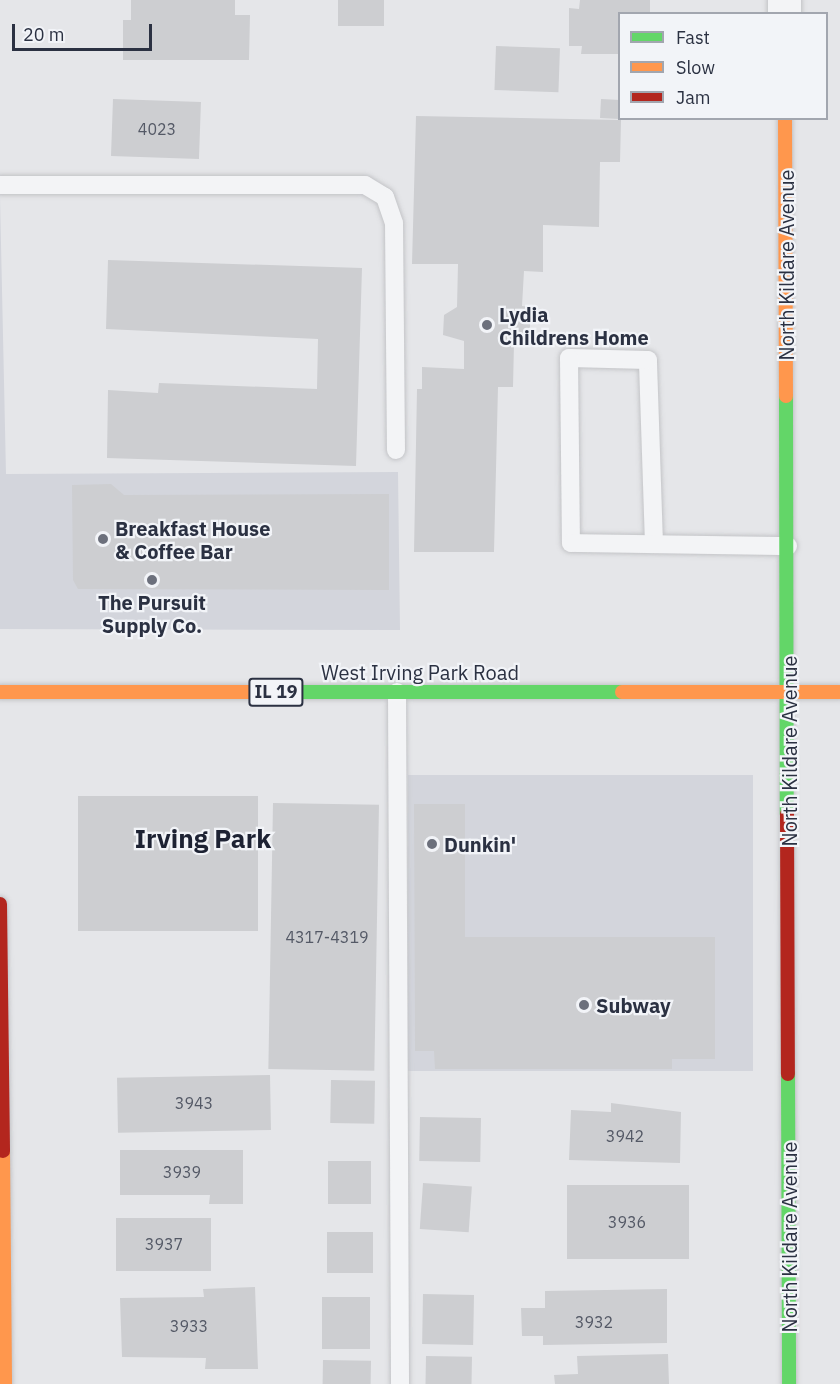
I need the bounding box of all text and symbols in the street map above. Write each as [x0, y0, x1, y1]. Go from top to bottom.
scale bar [15, 12, 154, 50]
legend [618, 12, 828, 120]
text: 20 m [23, 23, 65, 46]
text: Fast [676, 26, 710, 49]
text: Slow [676, 56, 715, 79]
text: Jam [676, 86, 711, 109]
house number: 4023 [138, 119, 176, 139]
street label: North Kildare Avenue [774, 170, 798, 360]
place label: Lydia Childrens Home [499, 302, 649, 349]
marker: Lydia Childrens Home [480, 318, 494, 332]
place label: Breakfast House & Coffee Bar [115, 516, 270, 563]
marker: Breakfast House & Coffee Bar [96, 532, 110, 546]
marker: The Pursuit Supply Co. [145, 573, 159, 587]
place label: The Pursuit Supply Co. [98, 590, 206, 637]
street label: North Kildare Avenue [777, 656, 801, 846]
street label: West Irving Park Road [321, 660, 519, 684]
road number: IL 19 [248, 677, 304, 707]
district label: Irving Park [135, 823, 271, 855]
place label: Dunkin' [444, 832, 516, 856]
marker: Dunkin' [425, 837, 439, 851]
house number: 4317-4319 [285, 927, 369, 947]
place label: Subway [596, 993, 671, 1017]
marker: Subway [577, 998, 591, 1012]
house number: 3943 [175, 1093, 213, 1113]
house number: 3942 [606, 1126, 644, 1146]
street label: North Kildare Avenue [777, 1142, 801, 1332]
house number: 3939 [163, 1162, 201, 1182]
house number: 3936 [608, 1212, 646, 1232]
house number: 3937 [145, 1234, 183, 1254]
house number: 3932 [575, 1312, 613, 1332]
house number: 3933 [170, 1316, 208, 1336]

